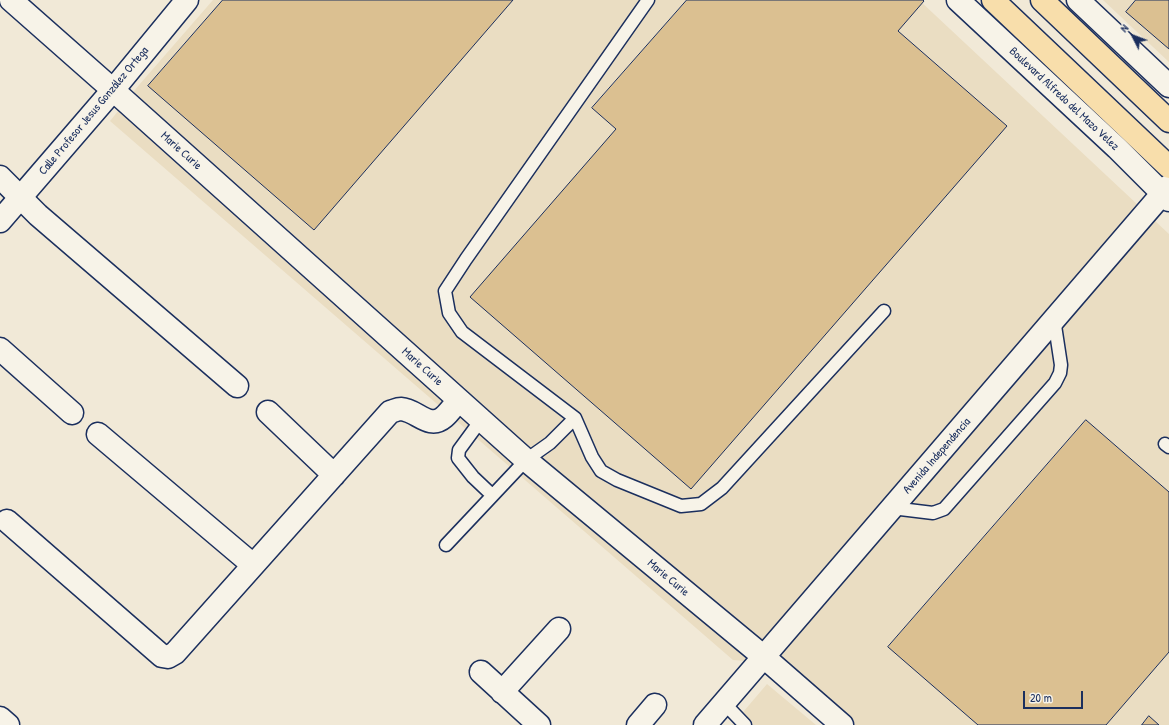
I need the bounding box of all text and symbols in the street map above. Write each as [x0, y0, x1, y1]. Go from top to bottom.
north arrow [1113, 16, 1153, 56]
text: N [1117, 21, 1131, 35]
street label: Calle Profesor Jesus González Ortega [36, 44, 152, 178]
street label: Boulevard Alfredo del Mazo Velez [1006, 44, 1122, 154]
street label: Marie Curie [158, 129, 204, 173]
street label: Marie Curie [399, 345, 445, 389]
street label: Avenida Independencia [900, 415, 974, 497]
street label: Marie Curie [644, 556, 692, 600]
scale bar [1025, 683, 1085, 709]
text: 20 m [1030, 689, 1052, 706]

